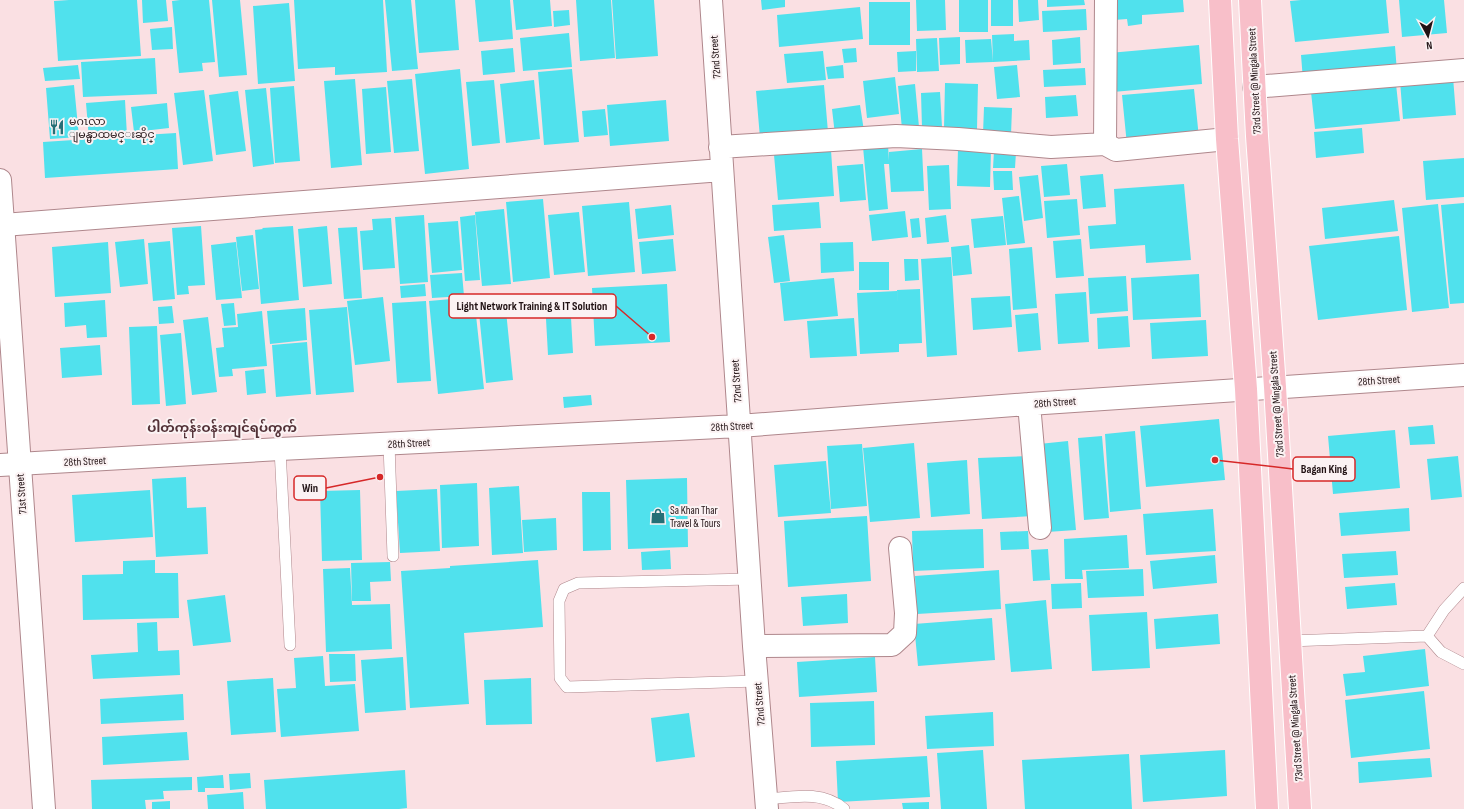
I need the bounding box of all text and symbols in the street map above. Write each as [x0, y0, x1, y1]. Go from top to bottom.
north arrow [1408, 16, 1448, 56]
street label: 73rd Street @ Mingala Street [1245, 27, 1264, 134]
street label: 72nd Street [707, 34, 723, 79]
text: N [1425, 39, 1433, 52]
place label: မဂၤလာ ျမန္မာထမင္းဆိုင္ [69, 115, 155, 143]
restaurant icon: မဂၤလာ ျမန္မာထမင္းဆိုင္ [48, 118, 66, 136]
callout: Light Network Training & IT Solution [449, 294, 616, 318]
text: Light Network Training & IT Solution [457, 299, 607, 314]
street label: 73rd Street @ Mingala Street [1266, 350, 1287, 457]
street label: 72nd Street [728, 358, 744, 403]
street label: 28th Street [1357, 372, 1401, 388]
street label: 28th Street [1033, 394, 1077, 410]
district label: ပါတ်ကုန်းဝန်းကျင်ရပ်ကွက် [147, 418, 297, 439]
street label: 28th Street [711, 419, 754, 434]
street label: 28th Street [388, 436, 431, 451]
street label: 28th Street [64, 454, 107, 469]
callout: Bagan King [1293, 457, 1355, 481]
text: Bagan King [1301, 462, 1347, 477]
street label: 71st Street [14, 473, 29, 515]
callout: Win [294, 476, 326, 500]
text: Win [302, 481, 318, 496]
place label: Sa Khan Thar Travel & Tours [670, 504, 720, 530]
shop icon: Sa Khan Thar Travel & Tours [649, 507, 667, 525]
street label: 73rd Street @ Mingala Street [1285, 674, 1306, 781]
street label: 72nd Street [751, 681, 768, 726]

